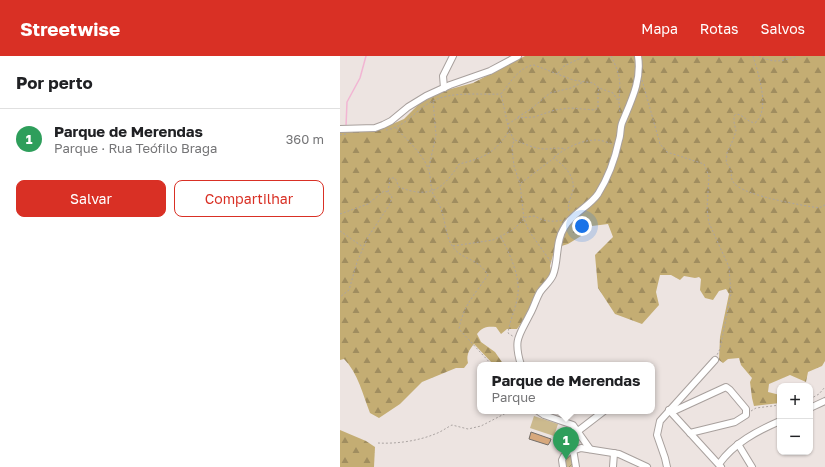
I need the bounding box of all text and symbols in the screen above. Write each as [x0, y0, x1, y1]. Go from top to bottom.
text: Streetwise [20, 17, 120, 40]
text: Mapa [641, 20, 678, 37]
text: Rotas [700, 20, 739, 37]
text: Salvos [761, 20, 805, 37]
text: Por perto [16, 72, 93, 93]
text: Parque de Merendas [54, 122, 203, 140]
text: 1 [26, 131, 32, 147]
text: 360 m [286, 131, 324, 147]
text: Parque · Rua Teófilo Braga [54, 140, 217, 156]
button: Salvar [16, 180, 166, 217]
button: Compartilhar [174, 180, 324, 217]
your location [572, 216, 592, 236]
popup [477, 362, 655, 414]
text: Parque de Merendas [492, 371, 640, 389]
map controls [777, 383, 813, 455]
button: + [777, 383, 813, 419]
text: Parque [492, 389, 536, 405]
button: − [777, 419, 813, 455]
pin: 1 [553, 427, 579, 460]

